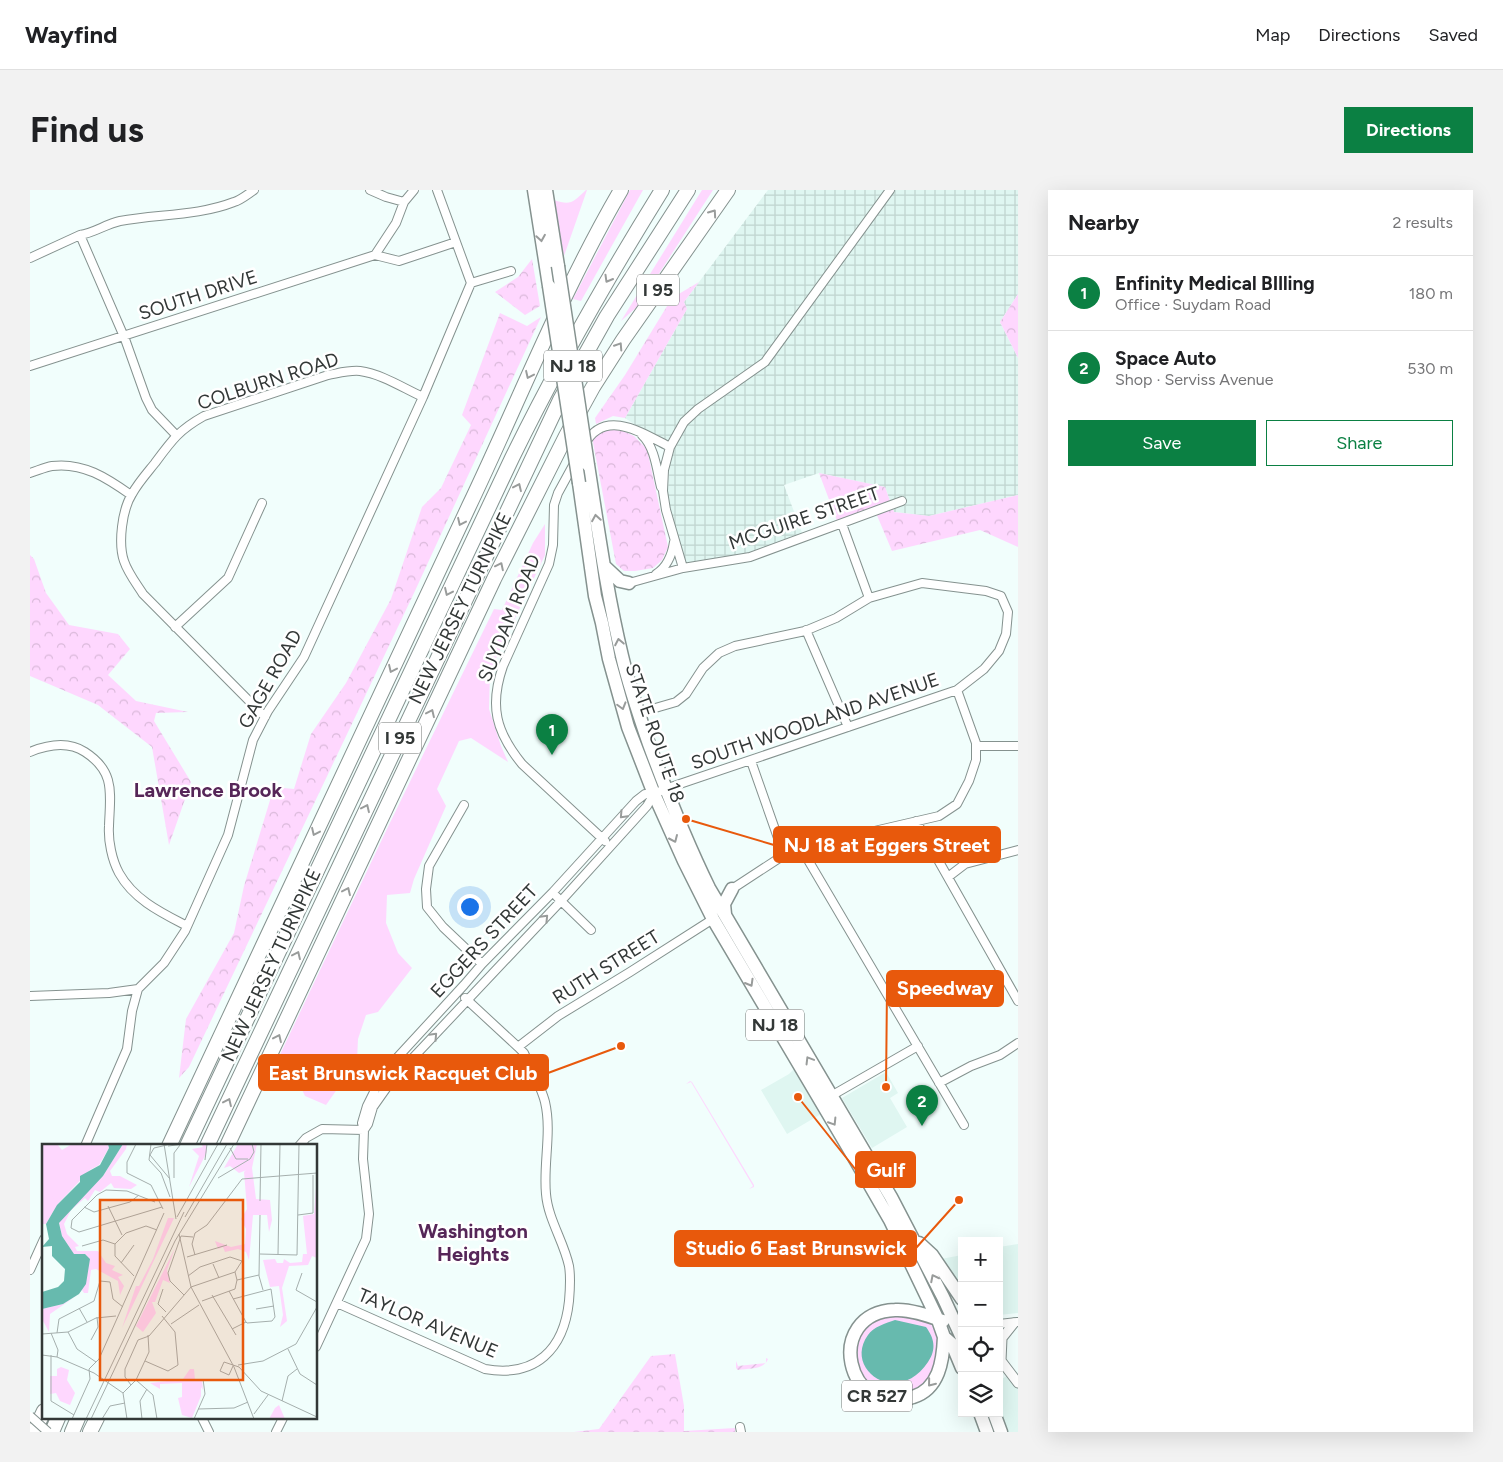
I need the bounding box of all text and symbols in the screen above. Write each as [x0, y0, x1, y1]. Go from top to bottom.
text: Wayfind [25, 20, 118, 49]
text: Map [1255, 24, 1290, 46]
text: Directions [1318, 24, 1400, 46]
text: Saved [1428, 24, 1478, 46]
button: Directions [1344, 107, 1473, 153]
text: Find us [30, 109, 144, 151]
one-way arrow [707, 209, 716, 219]
text: Nearby [1068, 210, 1139, 235]
text: 2 results [1393, 213, 1453, 232]
one-way arrow [535, 234, 546, 242]
street label: SOUTH DRIVE [136, 265, 260, 325]
text: Enfinity Medical BIlling [1115, 272, 1315, 295]
one-way arrow [604, 274, 614, 283]
road number: I 95 [637, 274, 679, 306]
text: 1 [1081, 284, 1087, 303]
text: 180 m [1409, 284, 1453, 303]
text: Office · Suydam Road [1115, 295, 1271, 314]
one-way arrow [613, 342, 622, 352]
street label: COLBURN ROAD [194, 347, 342, 415]
text: Space Auto [1115, 347, 1216, 370]
road number: NJ 18 [544, 350, 602, 382]
text: 2 [1079, 359, 1089, 378]
text: 530 m [1407, 359, 1453, 378]
one-way arrow [525, 370, 535, 379]
text: Shop · Serviss Avenue [1115, 370, 1273, 389]
button: Save [1068, 420, 1256, 466]
button: Share [1266, 420, 1453, 466]
street label: MCGUIRE STREET [726, 481, 883, 555]
one-way arrow [512, 483, 522, 492]
street label: NEW JERSEY TURNPIKE [404, 508, 516, 708]
one-way arrow [592, 514, 602, 522]
one-way arrow [457, 517, 468, 526]
street label: SUYDAM ROAD [473, 551, 545, 685]
one-way arrow [494, 562, 505, 571]
one-way arrow [444, 587, 454, 596]
street label: GAGE ROAD [233, 625, 307, 733]
one-way arrow [615, 638, 625, 647]
street label: STATE ROUTE 18 [620, 660, 690, 806]
one-way arrow [388, 664, 398, 673]
street label: SOUTH WOODLAND AVENUE [688, 668, 942, 774]
one-way arrow [617, 701, 627, 709]
one-way arrow [425, 709, 435, 718]
pin: 1 [536, 714, 568, 755]
road number: I 95 [379, 722, 421, 754]
district label: Lawrence Brook [134, 778, 282, 802]
one-way arrow [360, 804, 371, 813]
one-way arrow [620, 810, 629, 819]
one-way arrow [311, 827, 321, 836]
callout: NJ 18 at Eggers Street [774, 827, 1000, 862]
text: NJ 18 at Eggers Street [784, 833, 990, 857]
one-way arrow [668, 834, 678, 843]
street label: NEW JERSEY TURNPIKE [216, 865, 326, 1065]
street label: EGGERS STREET [426, 879, 543, 1002]
one-way arrow [341, 887, 351, 896]
your location [457, 894, 483, 920]
one-way arrow [539, 914, 548, 923]
street label: RUTH STREET [548, 925, 664, 1009]
one-way arrow [291, 951, 301, 960]
callout: Speedway [887, 971, 1003, 1006]
text: Speedway [897, 976, 994, 1000]
one-way arrow [744, 977, 754, 986]
road number: NJ 18 [746, 1010, 804, 1040]
one-way arrow [428, 1033, 437, 1042]
one-way arrow [271, 1034, 282, 1043]
callout: East Brunswick Racquet Club [259, 1055, 548, 1090]
one-way arrow [806, 1056, 816, 1065]
text: East Brunswick Racquet Club [268, 1061, 538, 1085]
pin: 2 [906, 1085, 938, 1126]
one-way arrow [221, 1098, 232, 1107]
one-way arrow [826, 1117, 836, 1126]
inset map [42, 1144, 318, 1420]
callout: Gulf [856, 1152, 915, 1187]
text: Gulf [867, 1158, 906, 1182]
district label: Washington Heights [418, 1219, 528, 1266]
callout: Studio 6 East Brunswick [675, 1231, 916, 1266]
text: Studio 6 East Brunswick [685, 1236, 907, 1260]
map controls [958, 1237, 1003, 1417]
button: + [958, 1237, 1003, 1282]
one-way arrow [930, 1275, 940, 1284]
button: − [958, 1282, 1003, 1327]
street label: TAYLOR AVENUE [354, 1283, 502, 1363]
button: locate [958, 1327, 1003, 1372]
button: layers [958, 1372, 1003, 1417]
one-way arrow [929, 1377, 937, 1386]
road number: CR 527 [842, 1380, 912, 1412]

